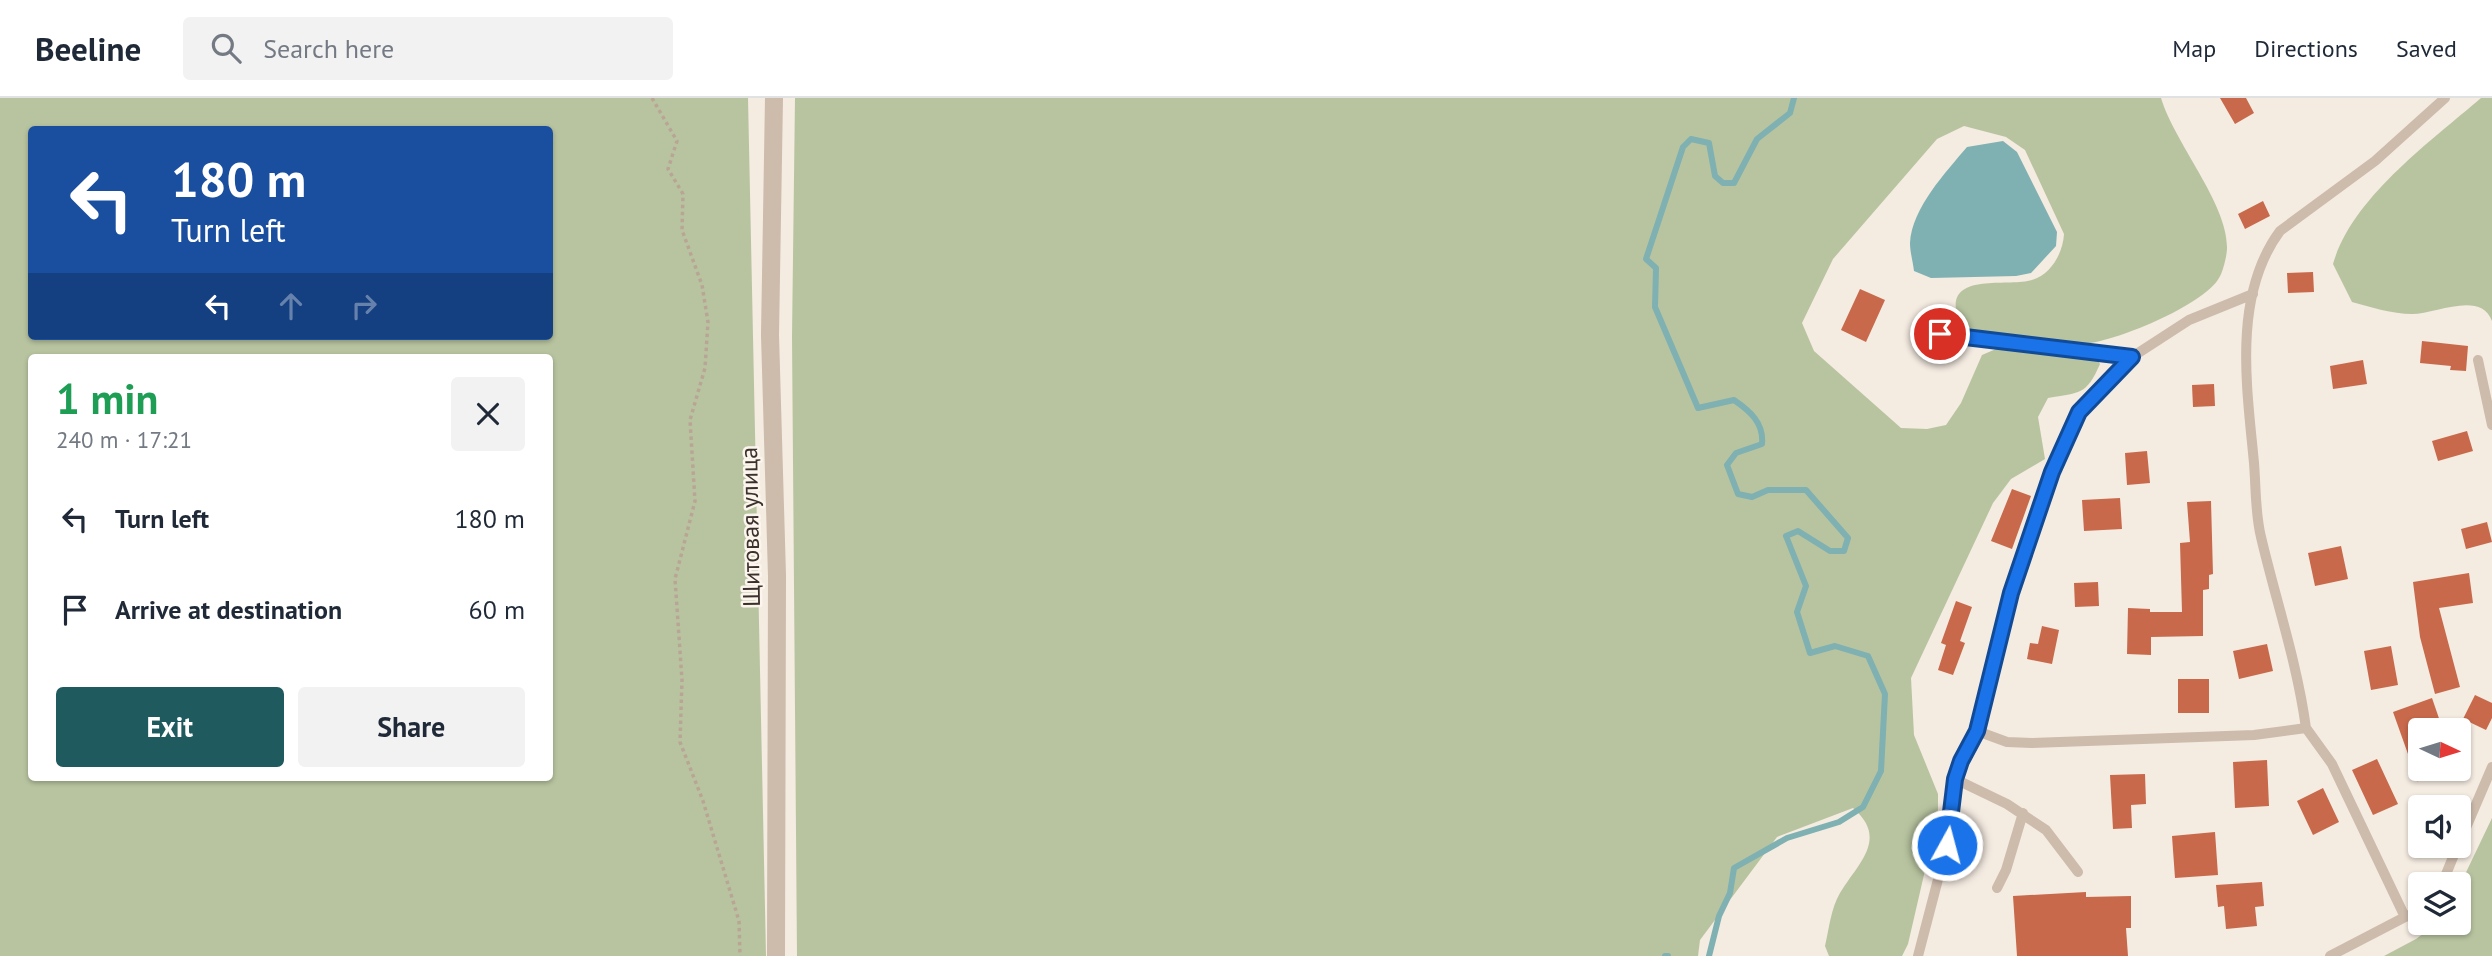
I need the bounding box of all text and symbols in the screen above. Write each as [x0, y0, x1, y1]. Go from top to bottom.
search box [183, 17, 673, 80]
text: Beeline [35, 27, 141, 70]
icon: search [207, 29, 245, 67]
text: Search here [263, 32, 394, 65]
text: Map [2172, 33, 2216, 64]
text: Directions [2254, 33, 2358, 64]
text: Saved [2396, 33, 2457, 64]
text: 180 m [171, 147, 306, 211]
icon: left [56, 154, 147, 245]
text: Turn left [171, 209, 286, 251]
icon: left [199, 287, 237, 325]
icon: ahead [272, 287, 310, 325]
icon: right [345, 287, 383, 325]
pin [1910, 304, 1970, 364]
icon: arrive [1921, 315, 1959, 353]
text: 1 min [56, 371, 158, 426]
button: close [451, 377, 525, 451]
text: 240 m · 17:21 [56, 425, 192, 454]
street label: Щитовая улица [733, 447, 767, 607]
icon: left [56, 500, 94, 538]
text: Turn left [115, 502, 209, 535]
text: 180 m [454, 502, 525, 535]
icon: arrive [56, 591, 94, 629]
text: Arrive at destination [115, 593, 342, 626]
text: 60 m [469, 593, 525, 626]
button: Exit [56, 687, 284, 767]
button: Share [298, 687, 525, 767]
north arrow [2408, 718, 2471, 780]
map controls [2408, 718, 2471, 935]
button: sound [2408, 795, 2471, 858]
position arrow [1910, 808, 1984, 882]
button: layers [2408, 872, 2471, 935]

